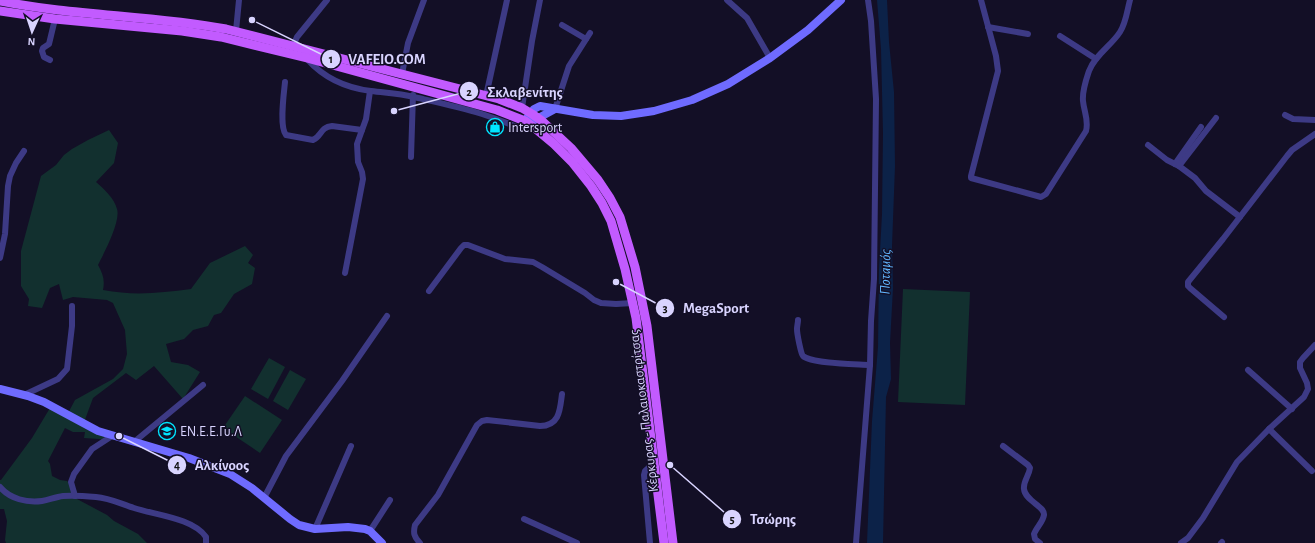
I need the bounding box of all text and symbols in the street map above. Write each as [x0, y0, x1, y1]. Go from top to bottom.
north arrow [12, 12, 52, 52]
text: N [27, 36, 36, 47]
callout: VAFEIO.COM [321, 45, 434, 72]
text: VAFEIO.COM [348, 52, 426, 67]
text: 1 [329, 53, 333, 65]
callout: Σκλαβενίτης [459, 78, 570, 105]
text: Σκλαβενίτης [487, 85, 563, 100]
text: 2 [466, 86, 472, 98]
shop icon: Intersport [485, 117, 505, 137]
place label: Intersport [508, 121, 563, 135]
water label: Ποταμός [878, 248, 893, 295]
callout: MegaSport [655, 295, 757, 322]
text: MegaSport [683, 301, 749, 316]
text: 3 [662, 302, 668, 314]
street label: Κέρκυρας - Παλαιοκαστρίτσας [627, 328, 661, 493]
school or university icon: ΕΝ.Ε.Ε.Γυ.Λ [157, 421, 177, 441]
place label: ΕΝ.Ε.Ε.Γυ.Λ [180, 425, 242, 439]
callout: Αλκίνοος [167, 451, 257, 478]
text: Αλκίνοος [195, 458, 249, 473]
text: 4 [174, 459, 180, 471]
callout: Τσώρης [722, 506, 804, 533]
text: Τσώρης [750, 512, 796, 527]
text: 5 [729, 513, 735, 525]

